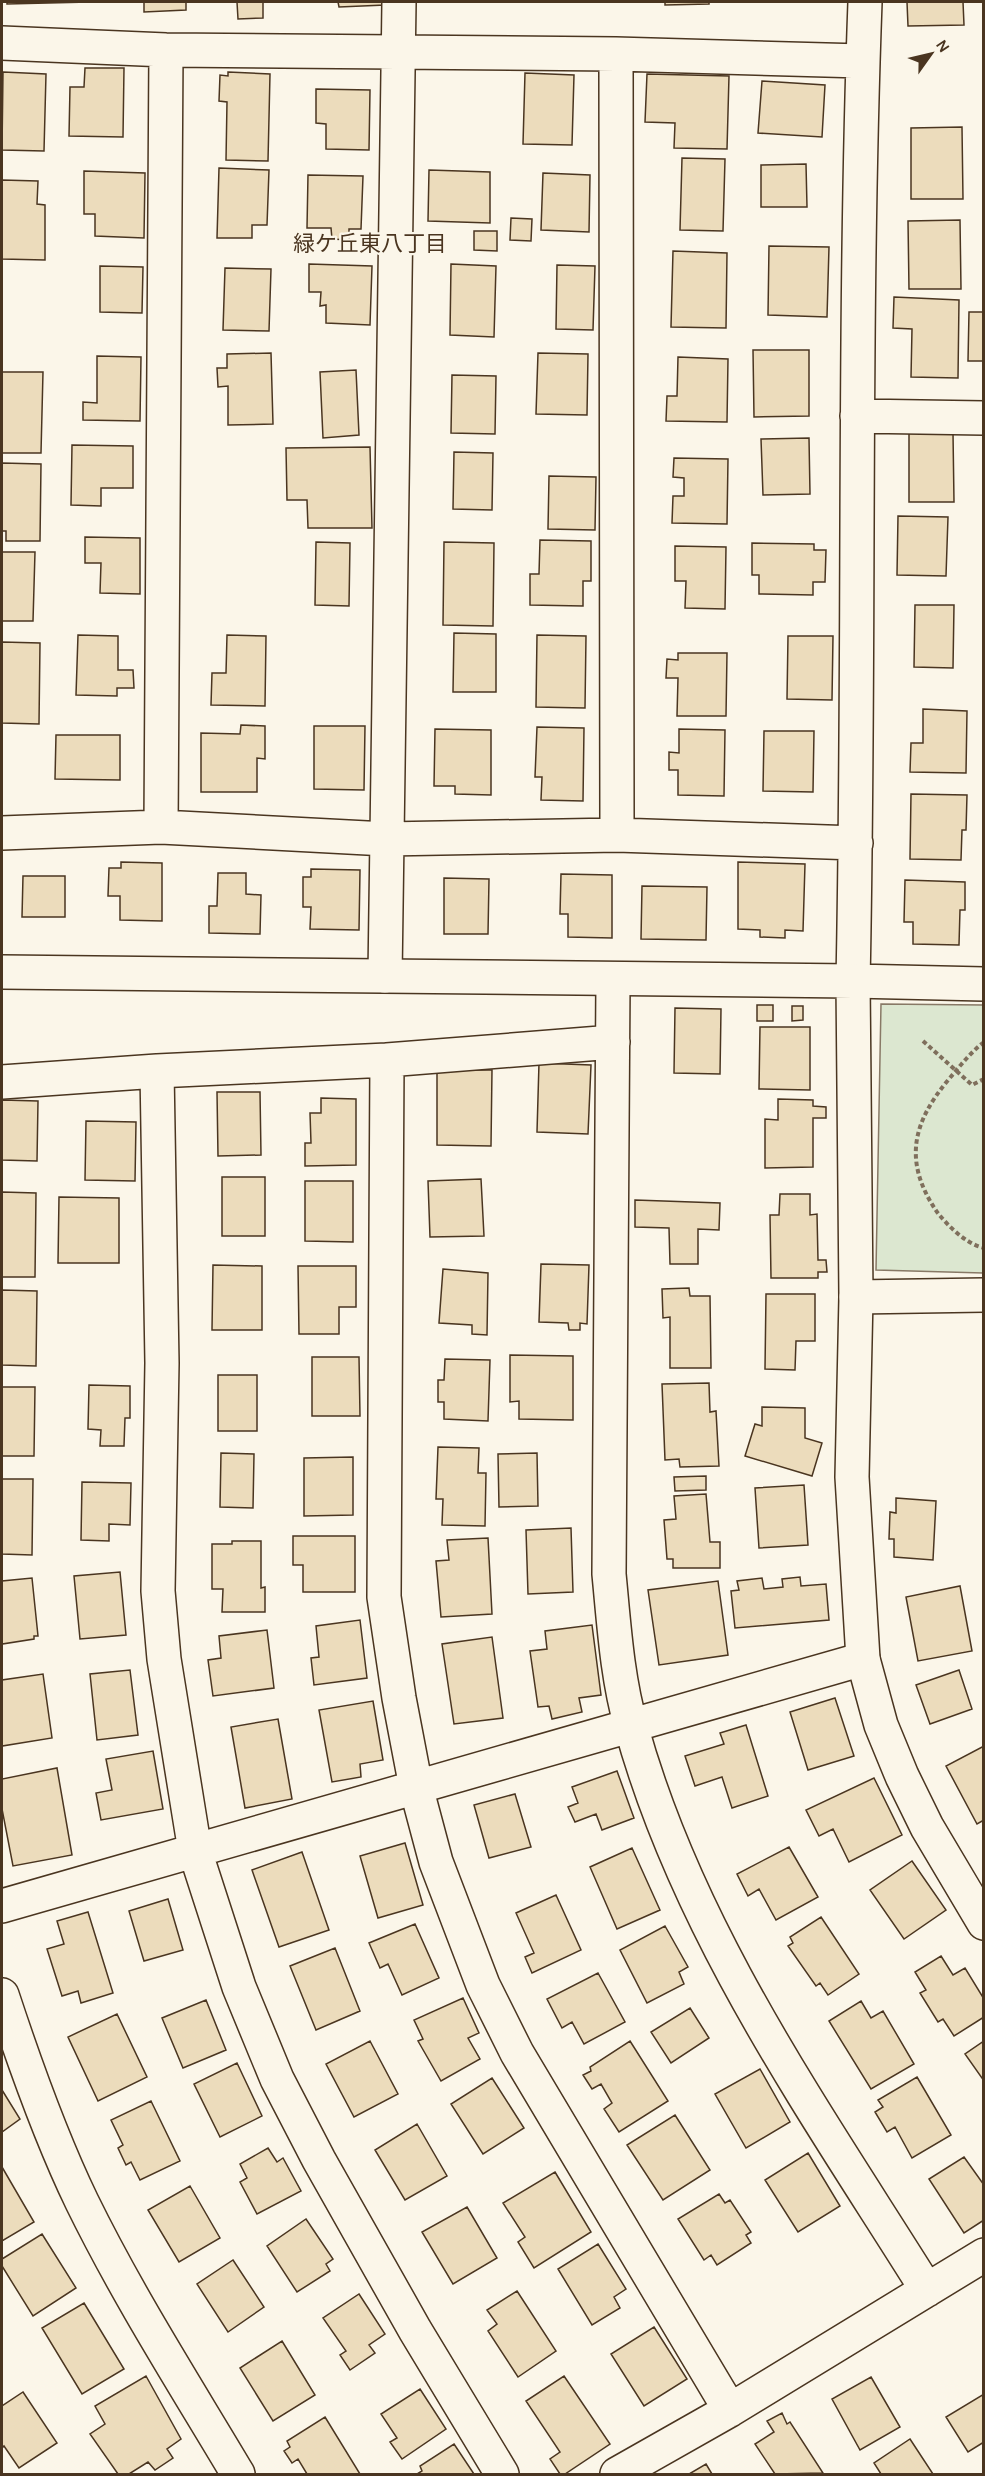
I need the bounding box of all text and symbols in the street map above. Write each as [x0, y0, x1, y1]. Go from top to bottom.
north arrow [901, 24, 961, 84]
text: N [932, 36, 954, 56]
district label: 緑ケ丘東八丁目 [293, 231, 447, 257]

